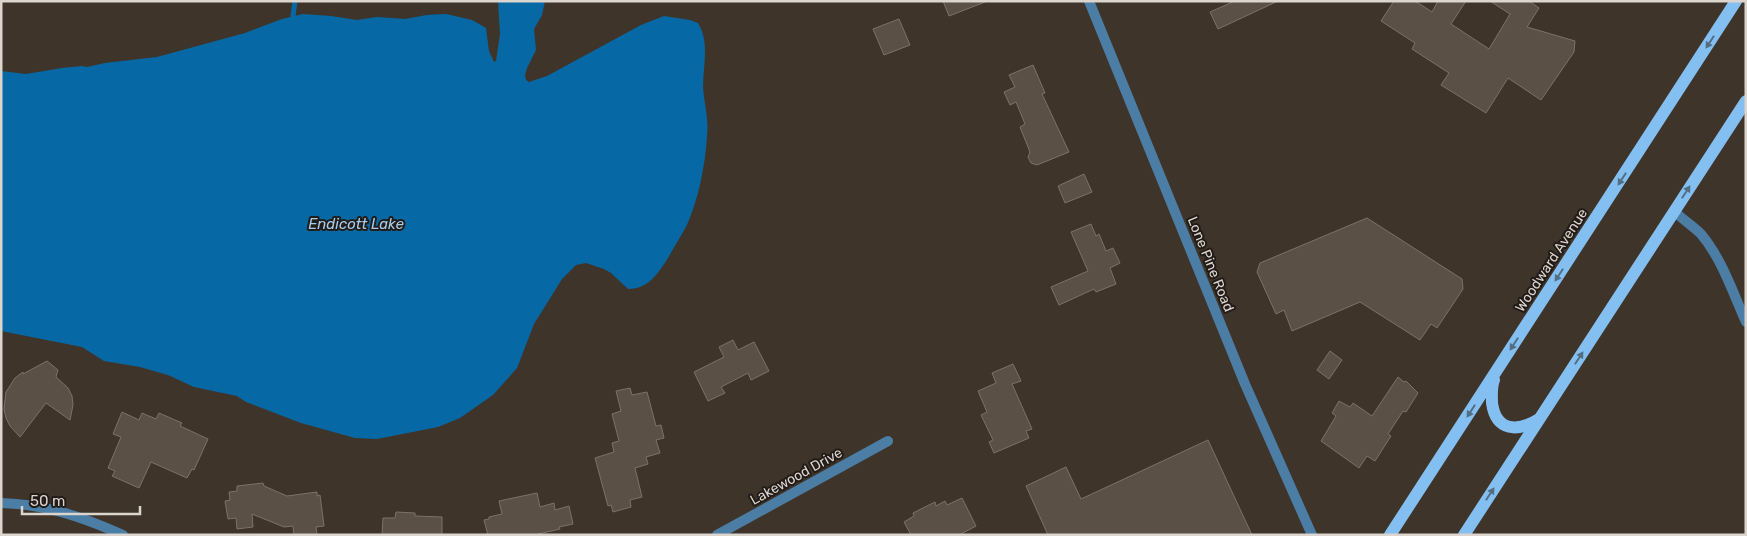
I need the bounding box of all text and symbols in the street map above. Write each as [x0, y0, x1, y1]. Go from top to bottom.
one-way arrow [1705, 35, 1714, 49]
one-way arrow [1617, 172, 1626, 185]
one-way arrow [1682, 185, 1691, 199]
street label: Woodward Avenue [1512, 205, 1591, 315]
street label: Lone Pine Road [1184, 214, 1237, 314]
water label: Endicott Lake [308, 215, 404, 233]
one-way arrow [1554, 268, 1564, 281]
one-way arrow [1509, 338, 1519, 351]
one-way arrow [1574, 351, 1584, 365]
one-way arrow [1466, 404, 1475, 418]
street label: Lakewood Drive [747, 444, 845, 509]
scale bar [22, 484, 140, 516]
one-way arrow [1486, 487, 1495, 501]
text: 50 m [30, 492, 65, 510]

